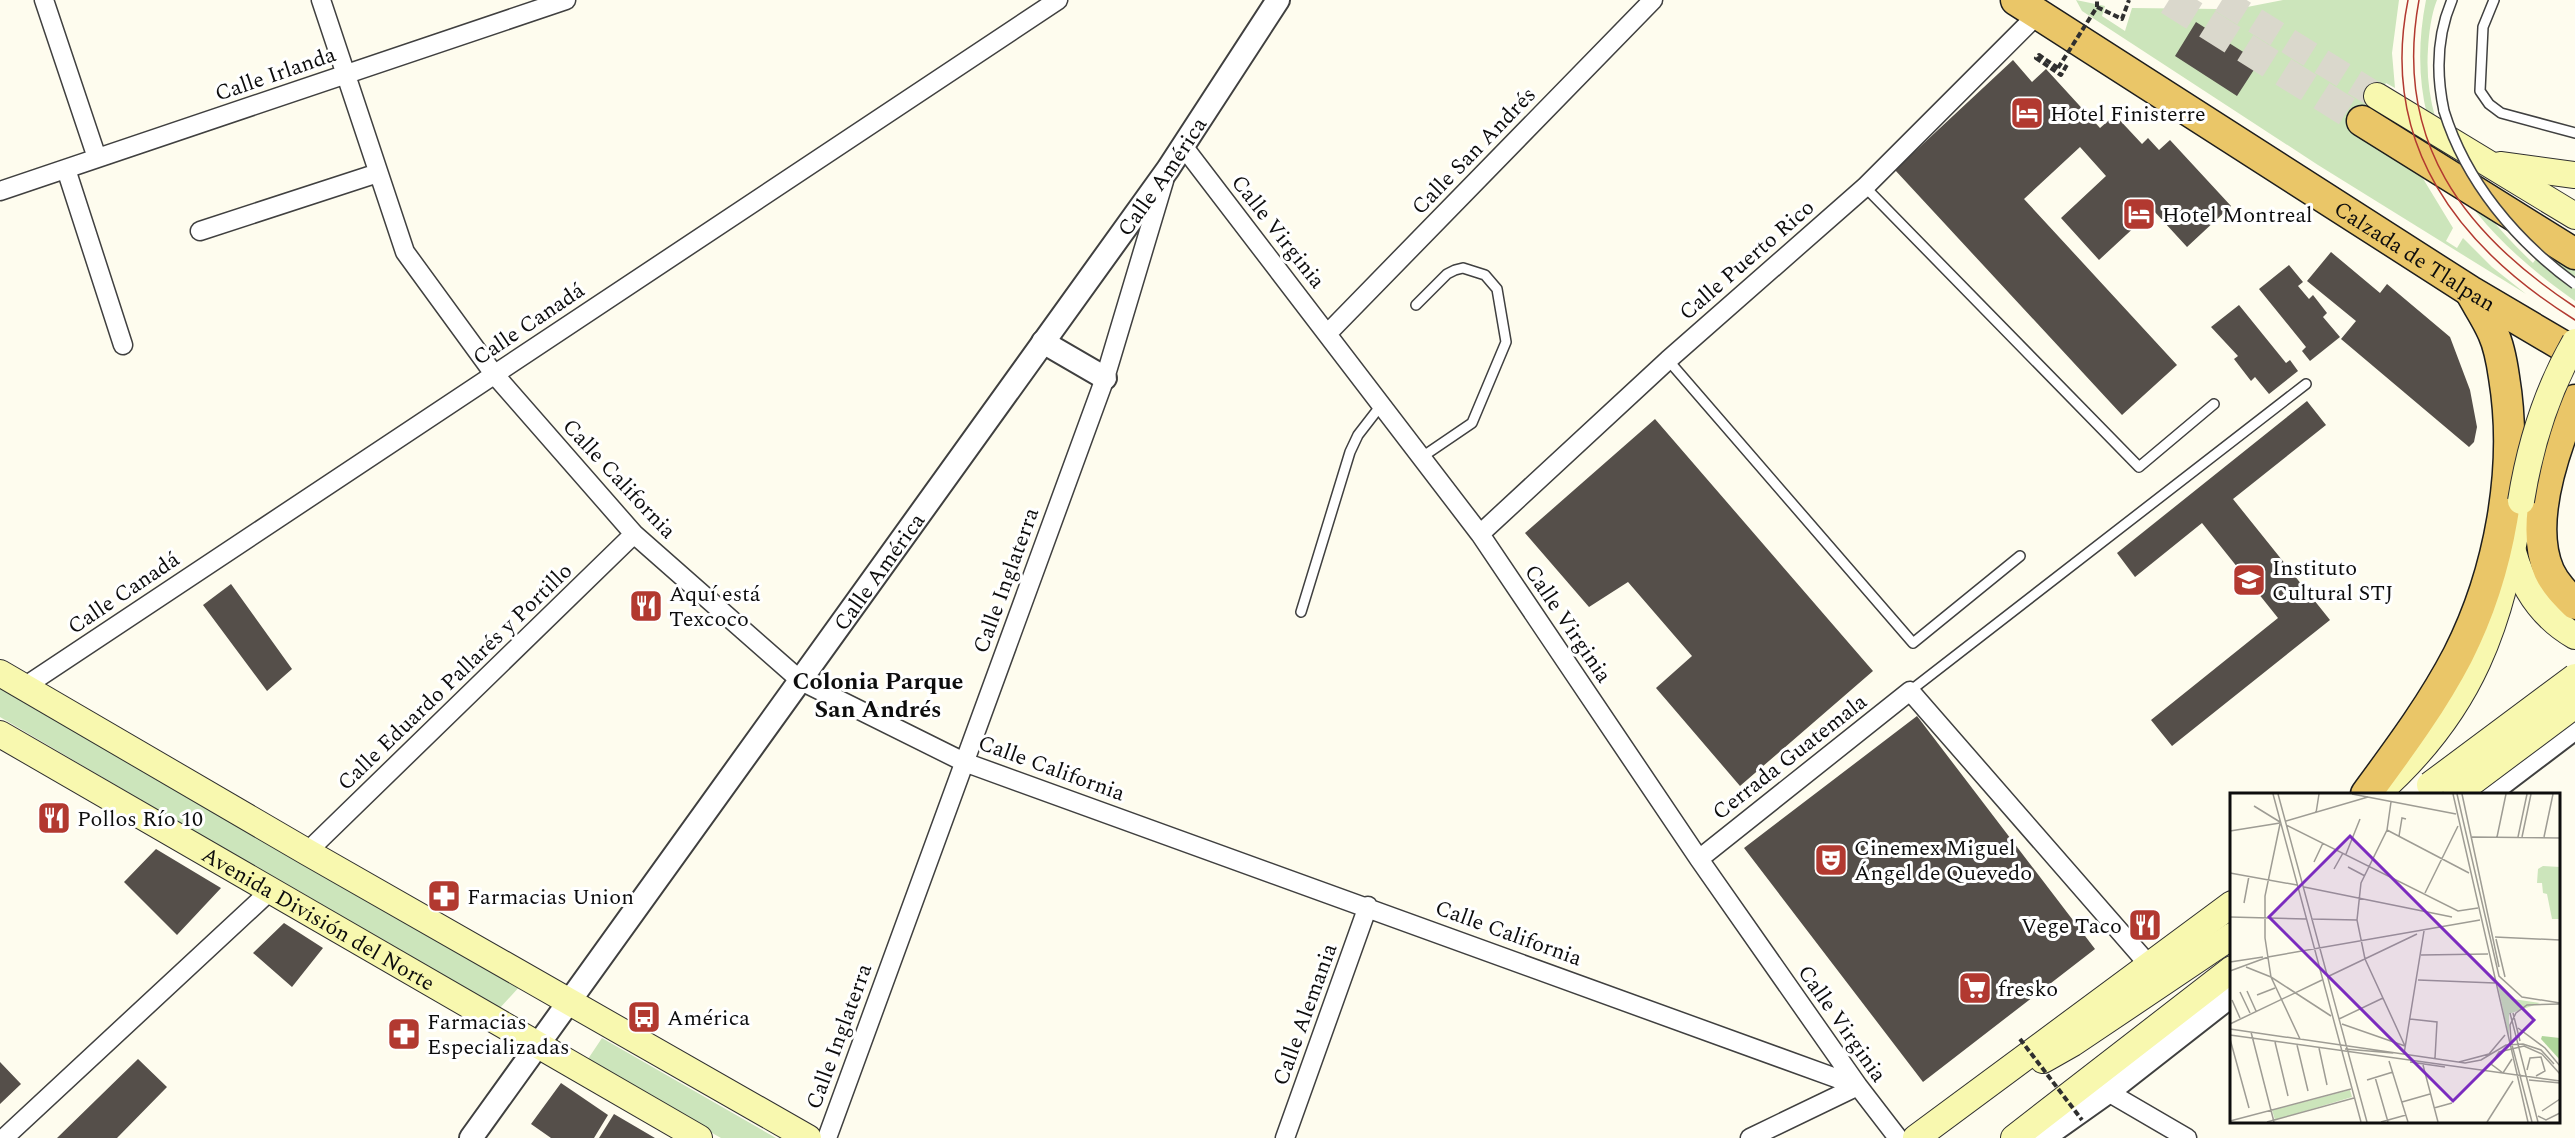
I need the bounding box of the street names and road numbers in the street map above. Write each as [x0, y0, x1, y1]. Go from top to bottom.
street label: Calle Irlanda [210, 38, 341, 111]
street label: Calle San Andrés [1404, 79, 1544, 223]
street label: Calle América [1110, 111, 1216, 244]
street label: Calle Virginia [1223, 168, 1333, 296]
street label: Calle Puerto Rico [1672, 192, 1822, 329]
street label: Calzada de Tlalpan [2327, 193, 2502, 321]
street label: Calle Canadá [466, 274, 592, 374]
street label: Calle California [554, 411, 684, 547]
street label: Calle Inglaterra [965, 503, 1048, 658]
street label: Calle América [826, 506, 934, 638]
street label: Calle Canadá [61, 543, 187, 643]
street label: Calle Eduardo Pallarés y Portillo [330, 555, 580, 799]
street label: Calle Virginia [1516, 558, 1620, 690]
street label: Cerrada Guatemala [1705, 686, 1875, 828]
street label: Calle California [973, 727, 1130, 810]
street label: Avenida División del Norte [195, 839, 441, 1000]
street label: Calle California [1430, 892, 1587, 975]
street label: Calle Alemania [1264, 939, 1346, 1090]
street label: Calle Virginia [1789, 958, 1895, 1090]
street label: Calle Inglaterra [798, 959, 881, 1114]

